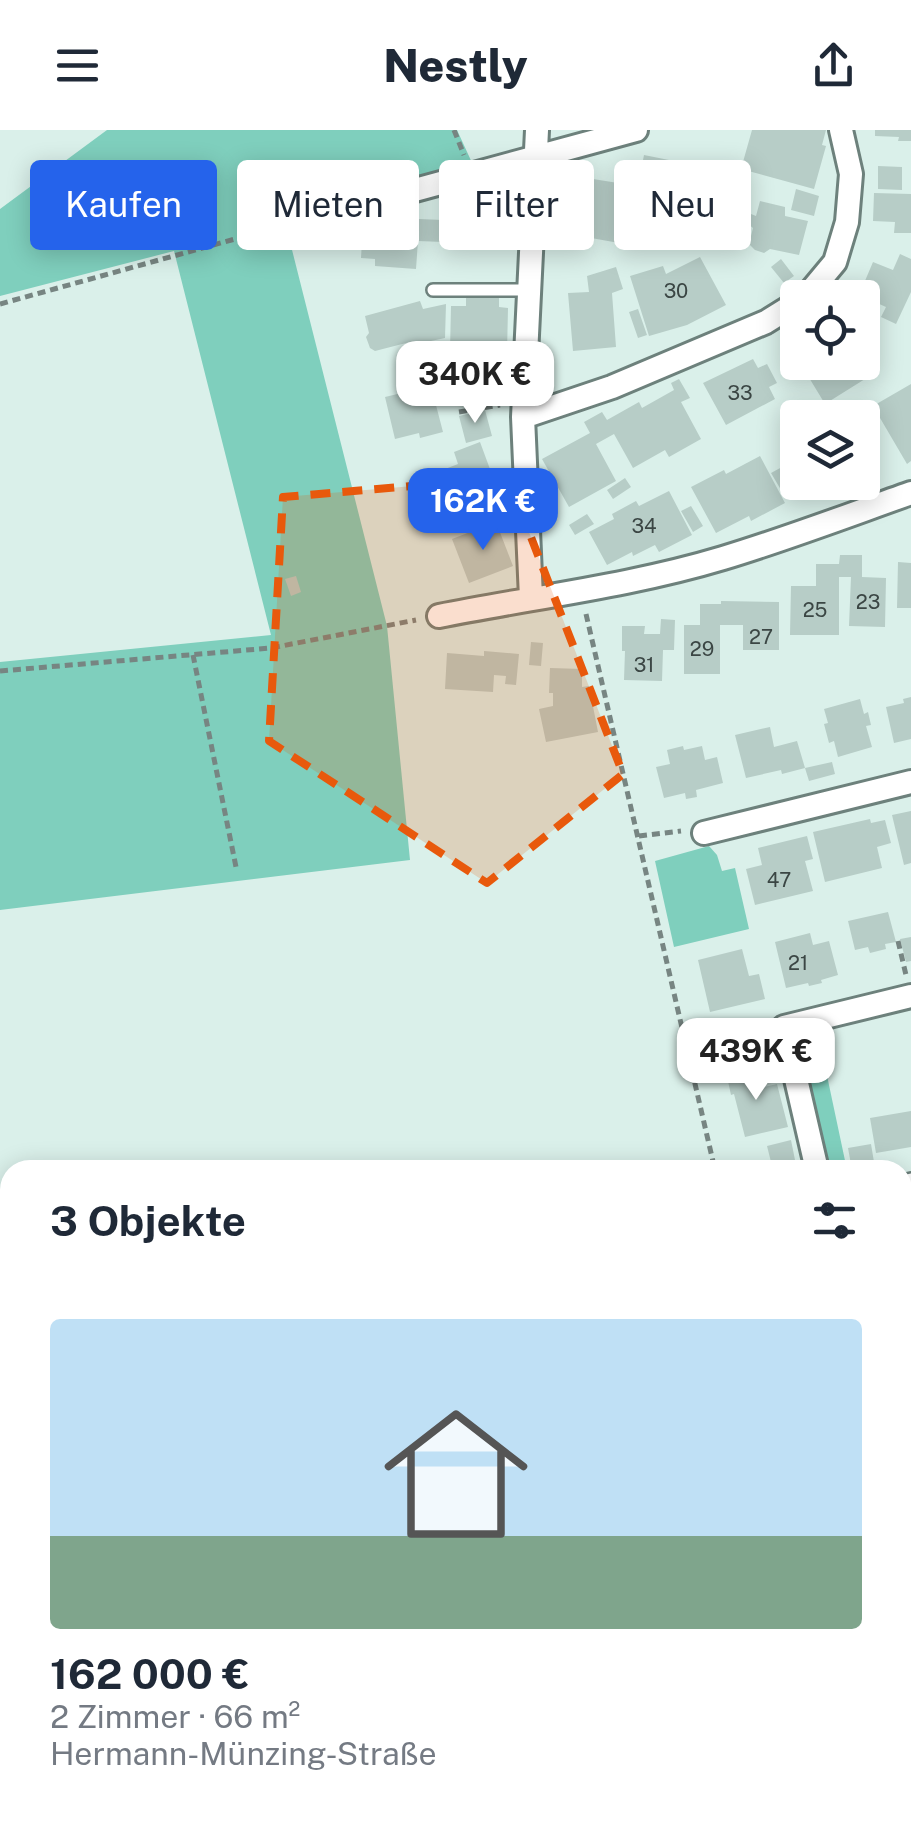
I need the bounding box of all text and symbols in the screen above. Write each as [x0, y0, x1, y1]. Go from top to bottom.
icon: menu [50, 38, 105, 93]
icon: share [806, 38, 861, 93]
text: Nestly [383, 39, 528, 92]
chip: Kaufen [30, 160, 217, 250]
chip: Mieten [237, 160, 419, 250]
chip: Filter [439, 160, 594, 250]
chip: Neu [614, 160, 751, 250]
house number: 30 [664, 279, 688, 303]
map controls [780, 280, 880, 500]
button: locate [780, 280, 880, 380]
pin: 340K € [394, 341, 556, 426]
text: 340K € [418, 355, 532, 392]
house number: 33 [727, 381, 753, 405]
button: layers [780, 400, 880, 500]
pin: 162K € [402, 468, 564, 553]
text: 162K € [430, 482, 536, 519]
house number: 34 [631, 514, 657, 538]
house number: 23 [856, 590, 880, 614]
house number: 25 [803, 598, 827, 622]
house number: 27 [749, 625, 773, 649]
house number: 29 [690, 637, 714, 661]
house number: 31 [634, 653, 654, 677]
house number: 47 [767, 868, 791, 892]
house number: 21 [788, 951, 808, 975]
pin: 439K € [675, 1018, 837, 1103]
text: 439K € [699, 1032, 813, 1069]
icon: filters [807, 1193, 862, 1248]
text: 3 Objekte [50, 1196, 246, 1245]
icon: home [366, 1384, 546, 1564]
text: 162 000 € [50, 1649, 250, 1698]
text: 2 Zimmer · 66 m² [50, 1698, 300, 1735]
text: Hermann-Münzing-Straße [50, 1735, 437, 1772]

